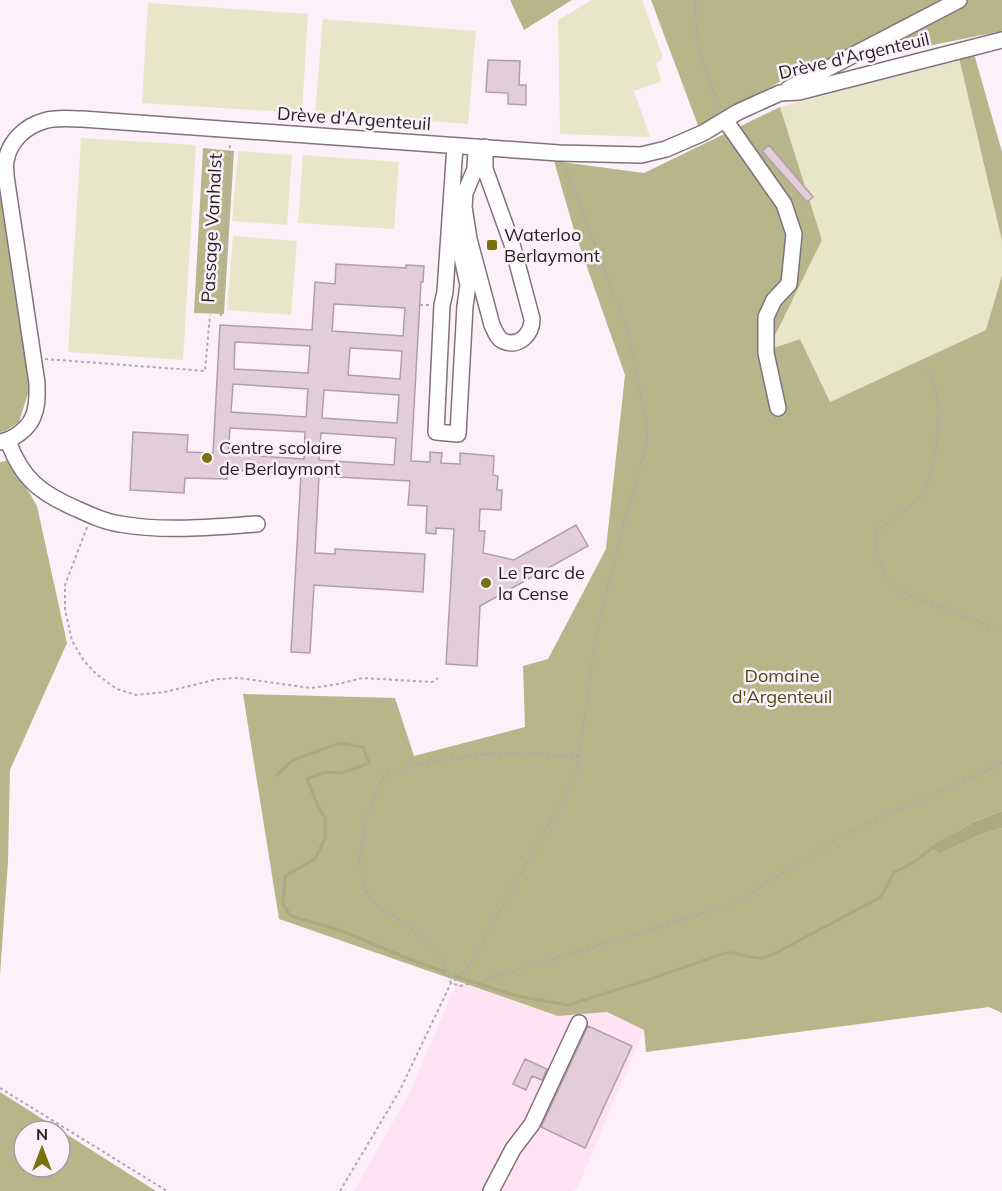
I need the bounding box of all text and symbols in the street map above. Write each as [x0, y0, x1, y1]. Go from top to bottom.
street label: Drève d'Argenteuil [776, 27, 932, 84]
street label: Drève d'Argenteuil [276, 102, 432, 135]
street label: Passage Vanhalst [196, 153, 227, 303]
place label: Waterloo Berlaymont [504, 223, 600, 267]
marker: Waterloo Berlaymont [485, 238, 499, 252]
place label: Centre scolaire de Berlaymont [219, 436, 342, 480]
marker: Centre scolaire de Berlaymont [200, 451, 214, 465]
place label: Le Parc de la Cense [498, 561, 585, 605]
marker: Le Parc de la Cense [479, 576, 493, 590]
park label: Domaine d'Argenteuil [732, 664, 832, 708]
north arrow [12, 1119, 72, 1179]
text: N [36, 1124, 48, 1144]

